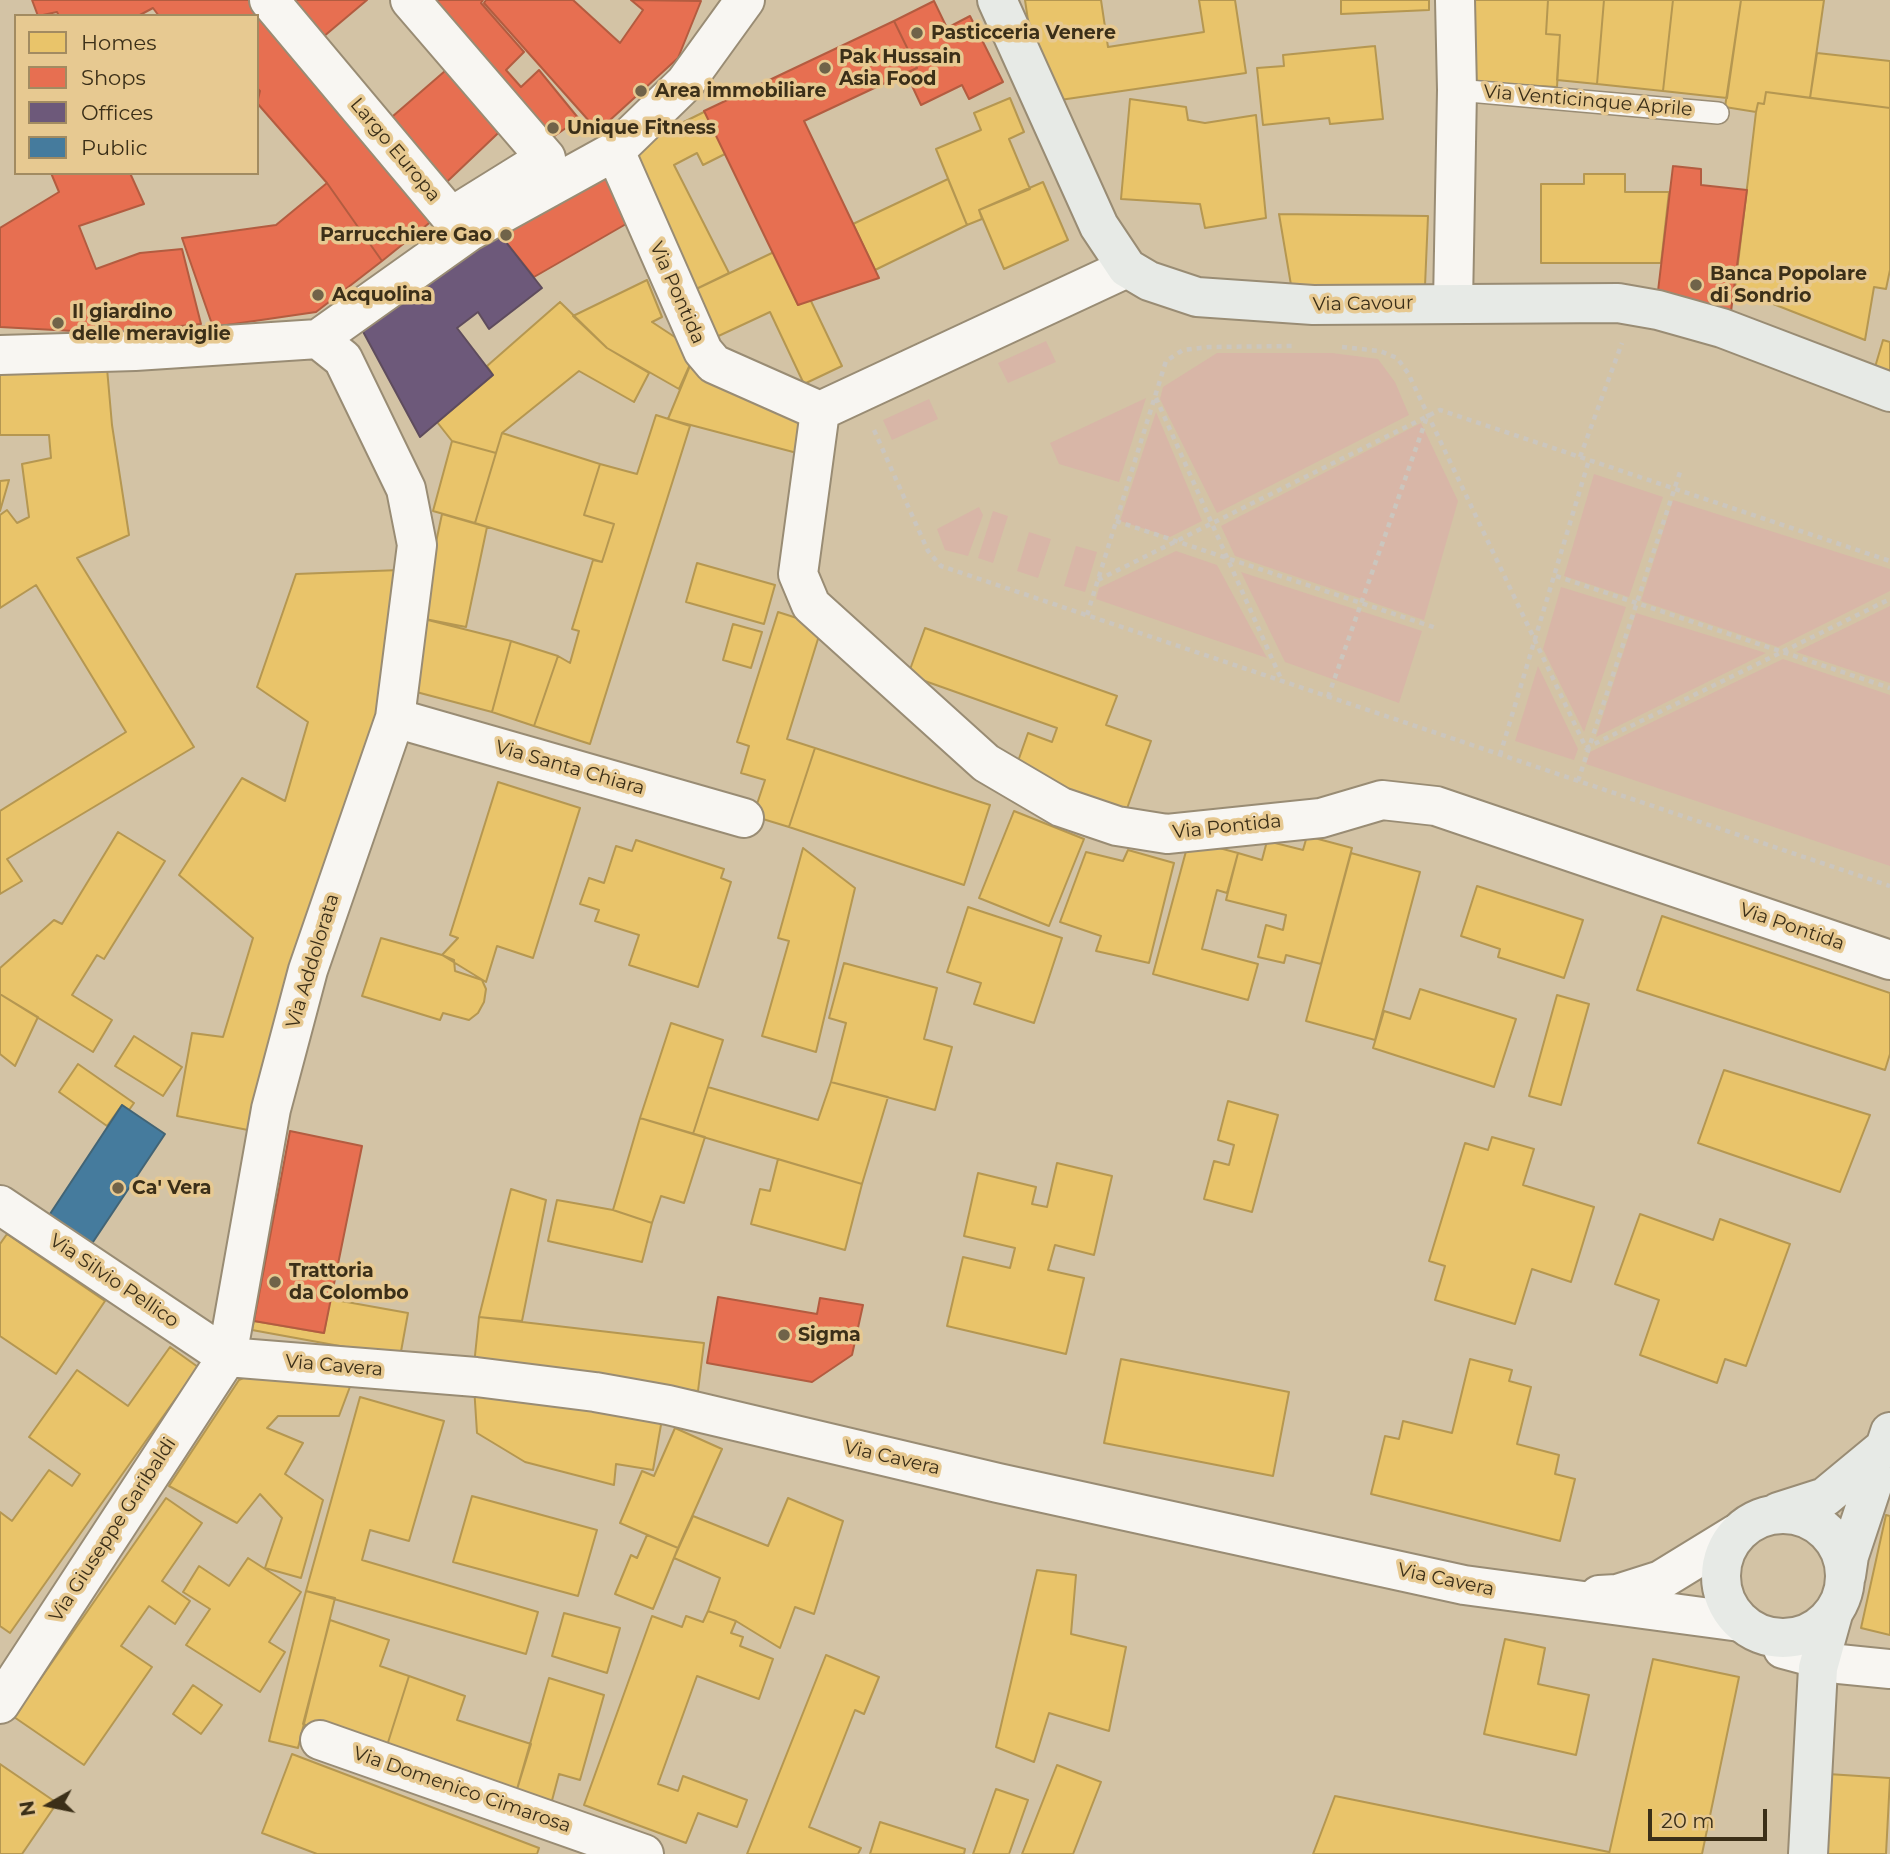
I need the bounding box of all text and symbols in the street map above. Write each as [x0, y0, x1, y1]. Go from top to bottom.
legend [14, 14, 259, 175]
place label: Pasticceria Venere [931, 22, 1116, 44]
marker: Pasticceria Venere [909, 25, 925, 41]
text: Homes [81, 30, 156, 55]
place label: Pak Hussain Asia Food [839, 46, 961, 90]
marker: Pak Hussain Asia Food [817, 60, 833, 76]
text: Shops [81, 65, 146, 90]
place label: Area immobiliare [655, 80, 826, 102]
street label: Via Venticinque Aprile [1482, 80, 1694, 122]
marker: Area immobiliare [633, 83, 649, 99]
street label: Largo Europa [345, 94, 445, 206]
text: Offices [81, 100, 153, 125]
place label: Unique Fitness [567, 117, 716, 139]
marker: Unique Fitness [545, 120, 561, 136]
text: Public [81, 135, 148, 160]
place label: Parrucchiere Gao [320, 224, 492, 246]
marker: Parrucchiere Gao [498, 227, 514, 243]
street label: Via Pontida [644, 238, 710, 348]
place label: Banca Popolare di Sondrio [1710, 263, 1867, 307]
marker: Banca Popolare di Sondrio [1688, 277, 1704, 293]
place label: Acquolina [332, 284, 432, 306]
marker: Acquolina [310, 287, 326, 303]
street label: Via Cavour [1312, 292, 1414, 316]
place label: Il giardino delle meraviglie [72, 301, 231, 345]
marker: Il giardino delle meraviglie [50, 315, 66, 331]
street label: Via Santa Chiara [493, 736, 647, 800]
street label: Via Pontida [1171, 810, 1283, 844]
street label: Via Addolorata [282, 891, 344, 1031]
street label: Via Pontida [1737, 898, 1847, 956]
place label: Ca' Vera [132, 1177, 211, 1199]
marker: Ca' Vera [110, 1180, 126, 1196]
street label: Via Silvio Pellico [45, 1229, 183, 1333]
place label: Trattoria da Colombo [289, 1260, 409, 1304]
marker: Trattoria da Colombo [267, 1274, 283, 1290]
place label: Sigma [798, 1324, 861, 1346]
marker: Sigma [776, 1327, 792, 1343]
street label: Via Cavera [284, 1350, 384, 1382]
street label: Via Giuseppe Garibaldi [45, 1433, 181, 1627]
street label: Via Cavera [842, 1436, 942, 1480]
street label: Via Cavera [1396, 1559, 1496, 1601]
street label: Via Domenico Cimarosa [350, 1742, 574, 1838]
north arrow [14, 1770, 84, 1840]
scale bar [1652, 1794, 1771, 1838]
text: N [15, 1799, 40, 1818]
text: 20 m [1661, 1808, 1715, 1833]

